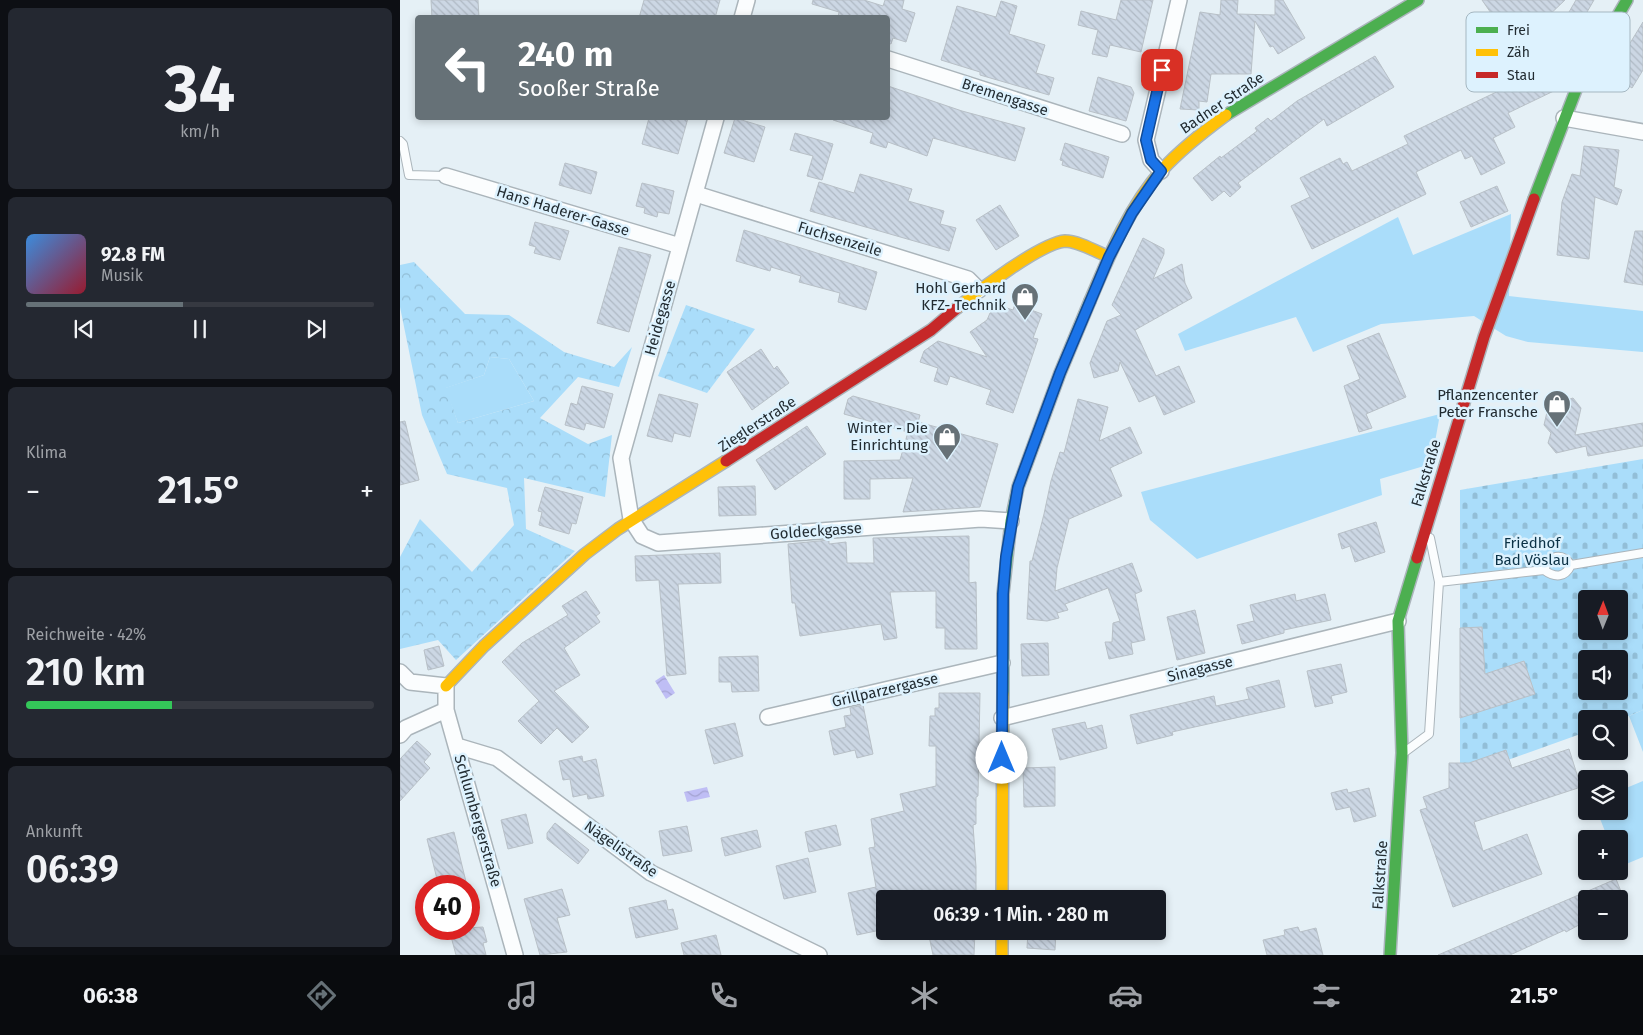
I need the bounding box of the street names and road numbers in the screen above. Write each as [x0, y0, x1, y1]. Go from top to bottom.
street label: Badner Straße [1177, 68, 1267, 138]
street label: Bremengasse [959, 75, 1051, 119]
street label: Hans Haderer-Gasse [494, 182, 632, 240]
street label: Fuchsenzeile [796, 218, 884, 260]
street label: Heidegasse [641, 278, 679, 358]
street label: Zieglerstraße [715, 392, 799, 456]
street label: Falkstraße [1407, 437, 1445, 509]
street label: Goldeckgasse [769, 519, 863, 543]
street label: Sinagasse [1165, 652, 1235, 686]
street label: Grillparzergasse [830, 669, 940, 711]
street label: Schlumbergerstraße [450, 753, 506, 889]
street label: Nägelistraße [581, 817, 661, 881]
street label: Falkstraße [1369, 840, 1391, 910]

